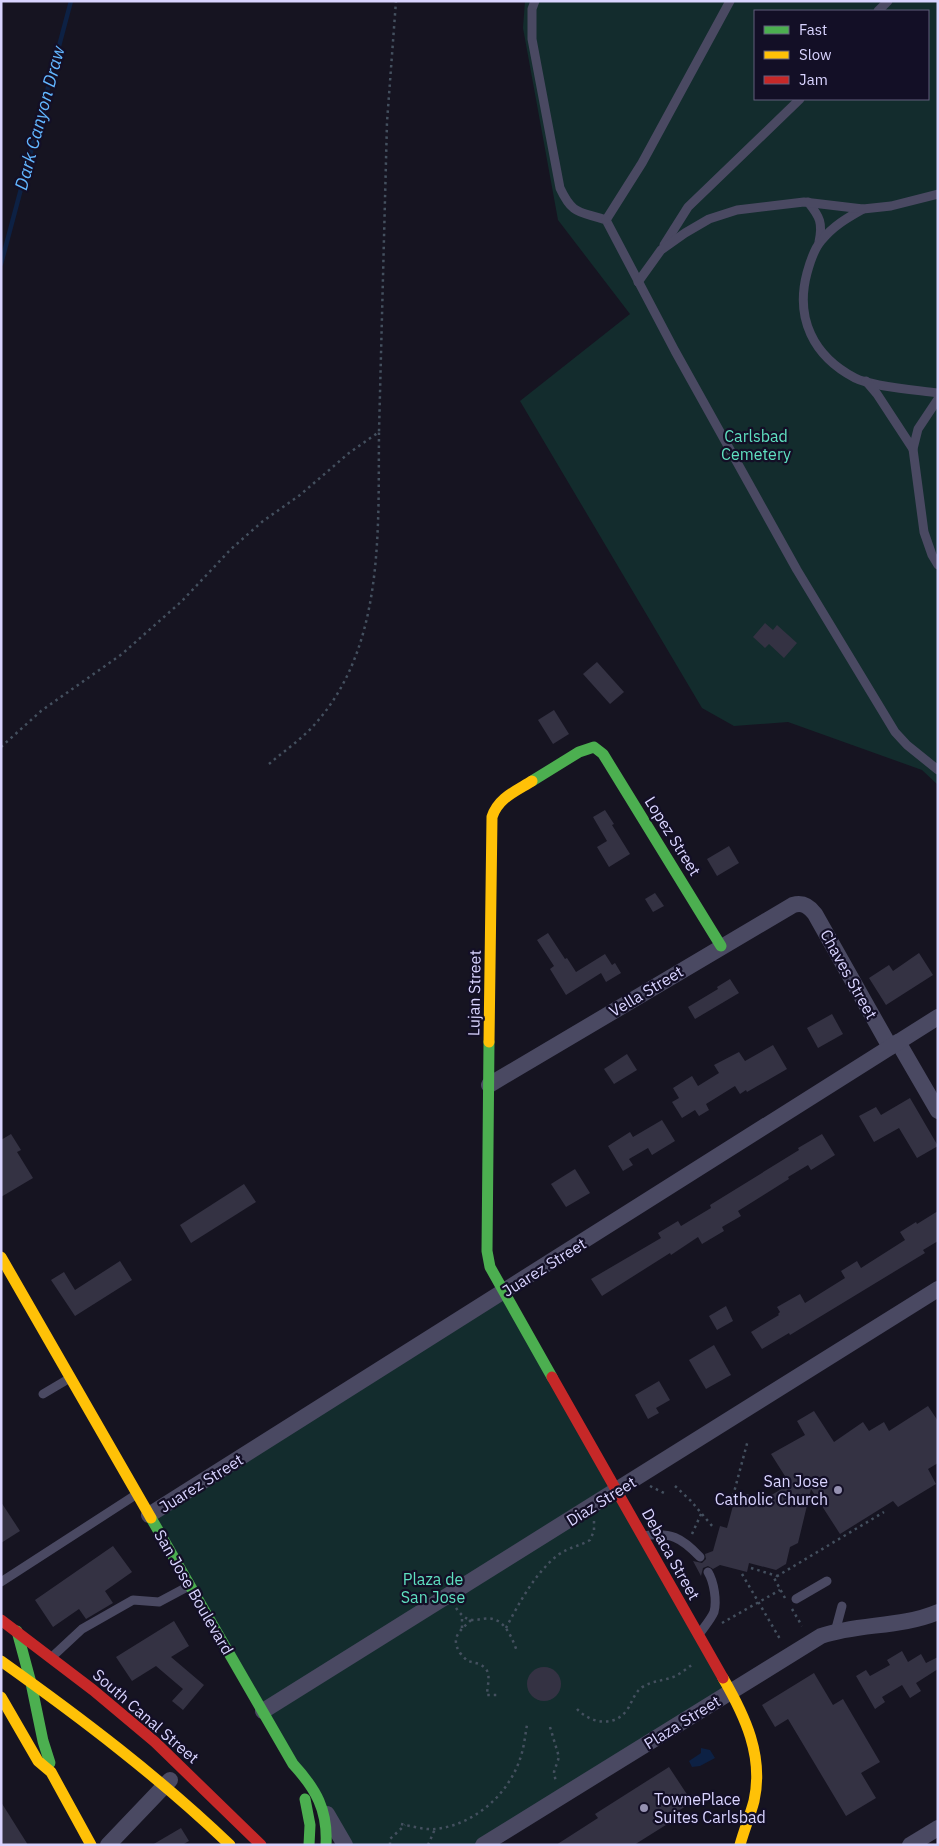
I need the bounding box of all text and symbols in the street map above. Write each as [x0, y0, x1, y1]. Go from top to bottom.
legend [754, 10, 929, 100]
text: Fast [799, 20, 827, 39]
water label: Dark Canyon Draw [9, 43, 70, 192]
text: Slow [799, 45, 832, 64]
text: Jam [799, 70, 828, 89]
park label: Carlsbad Cemetery [721, 426, 791, 464]
street label: Lopez Street [641, 793, 705, 879]
street label: Chaves Street [816, 926, 882, 1022]
street label: Lujan Street [463, 950, 485, 1036]
street label: Vella Street [605, 961, 687, 1021]
street label: Juarez Street [498, 1233, 590, 1301]
street label: Juarez Street [155, 1449, 247, 1517]
place label: San Jose Catholic Church [715, 1471, 828, 1509]
street label: Diaz Street [562, 1472, 640, 1530]
marker: San Jose Catholic Church [832, 1484, 844, 1496]
street label: Debaca Street [638, 1505, 704, 1603]
street label: San Jose Boulevard [150, 1526, 238, 1658]
park label: Plaza de San Jose [401, 1569, 465, 1607]
street label: South Canal Street [89, 1665, 203, 1767]
street label: Plaza Street [640, 1691, 724, 1753]
place label: TownePlace Suites Carlsbad [654, 1789, 766, 1827]
marker: TownePlace Suites Carlsbad [638, 1802, 650, 1814]

